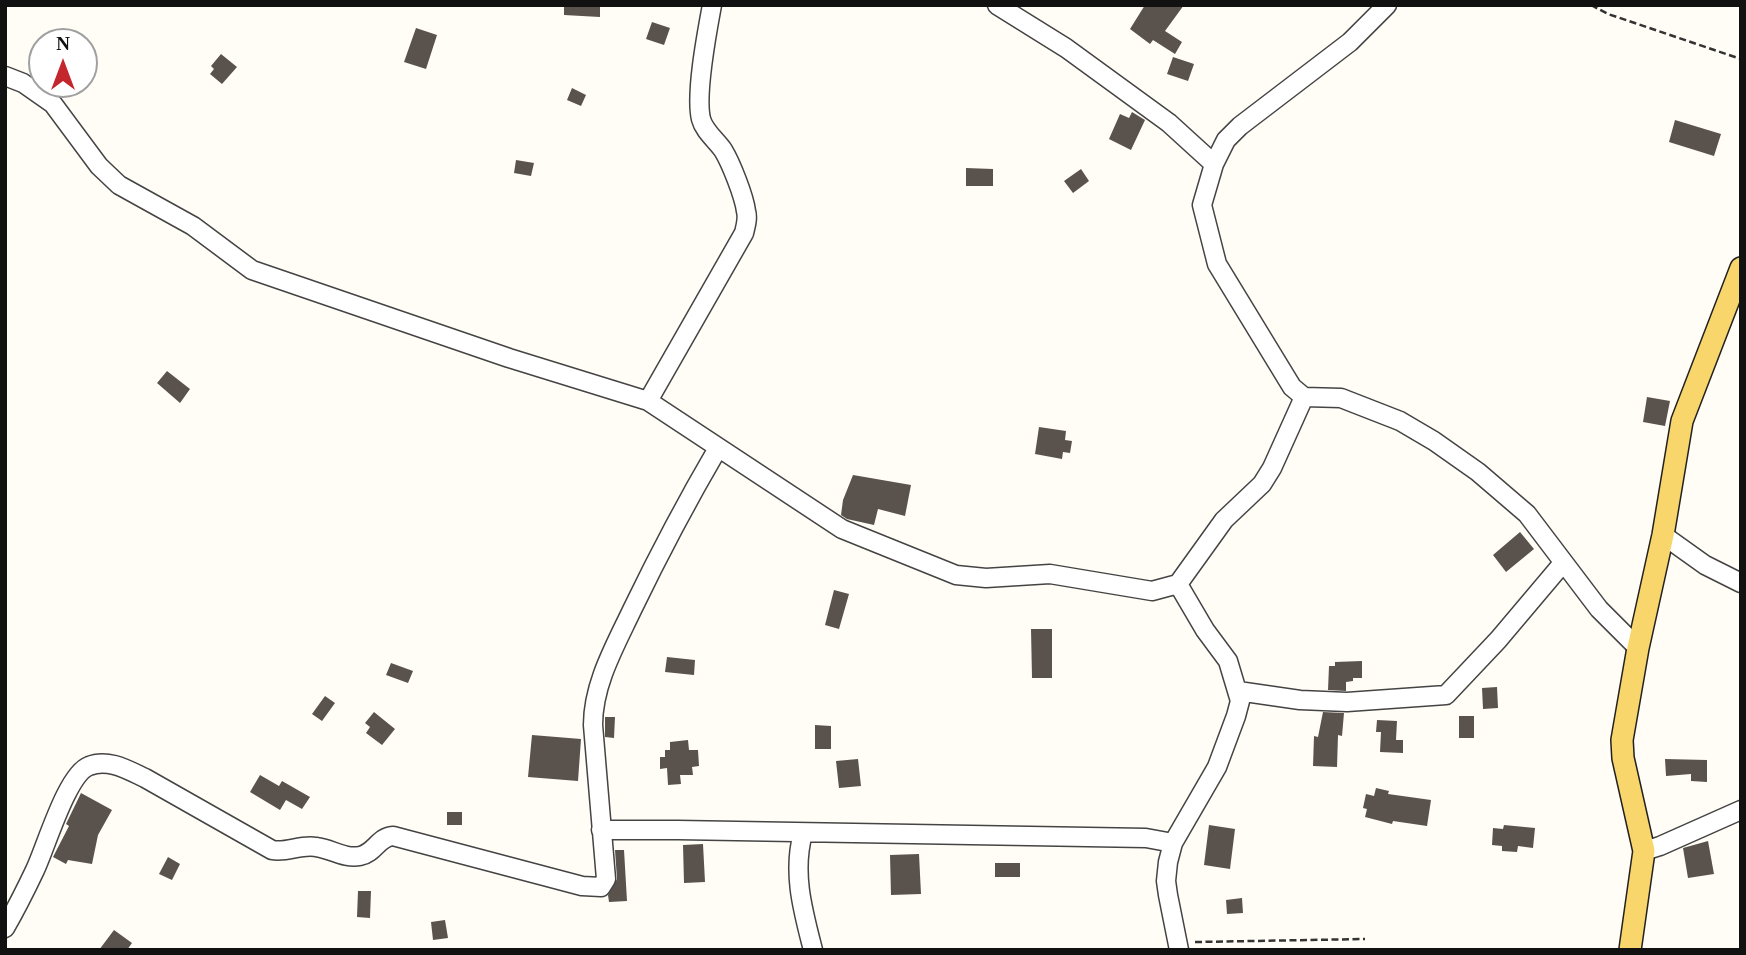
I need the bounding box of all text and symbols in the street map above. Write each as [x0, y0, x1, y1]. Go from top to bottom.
north arrow [28, 28, 98, 98]
text: N [56, 33, 70, 54]

